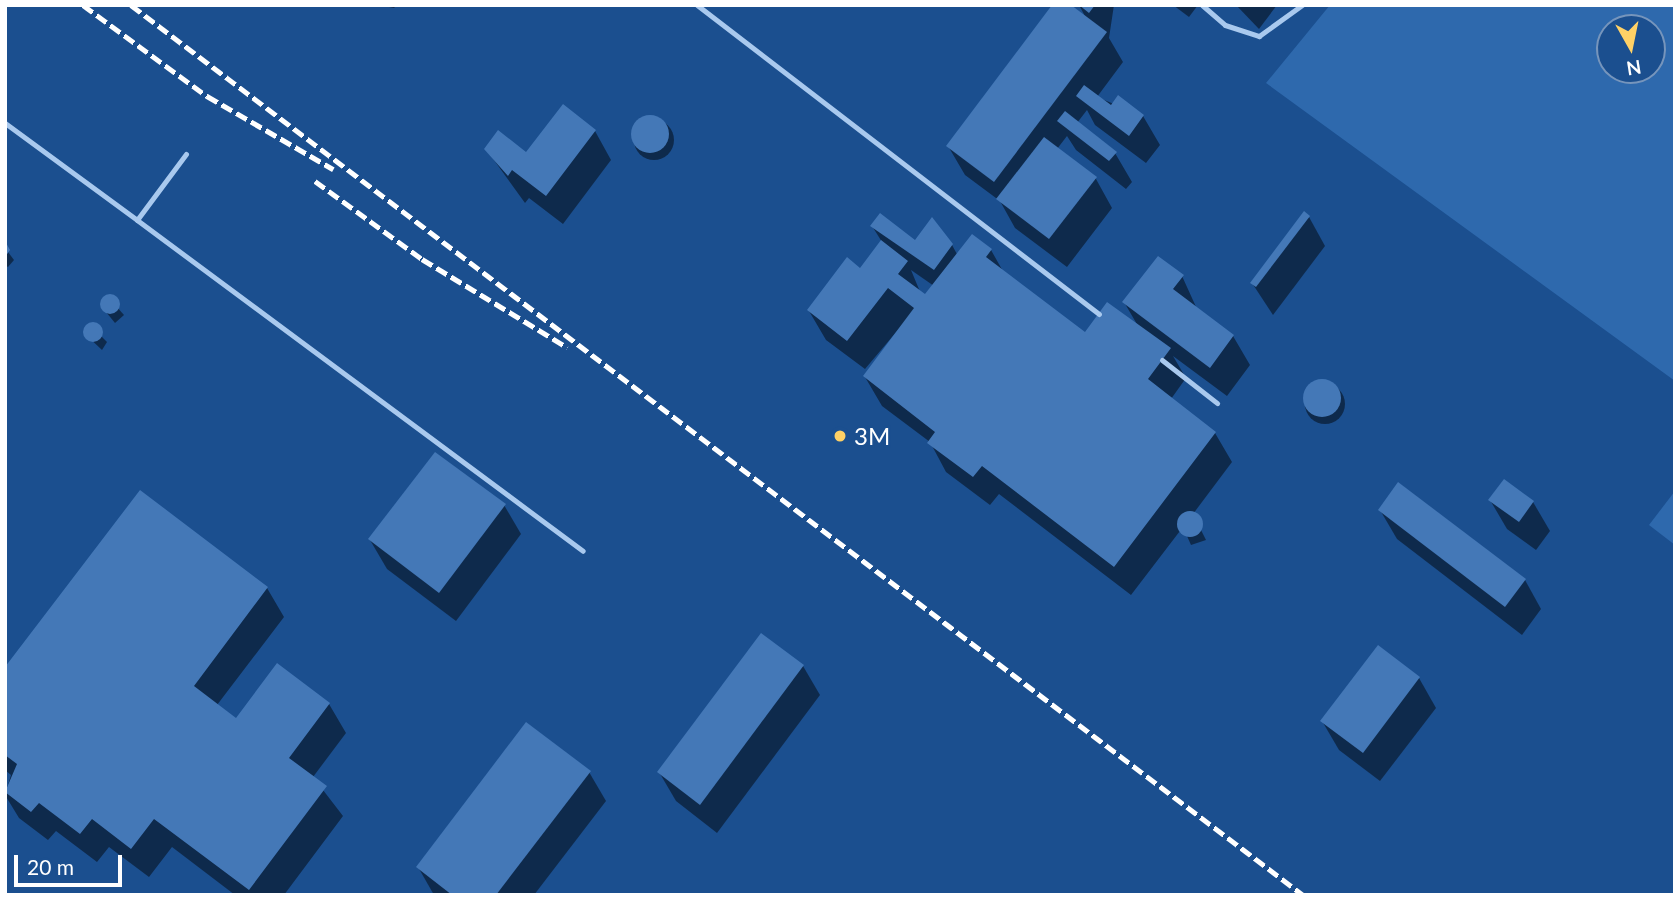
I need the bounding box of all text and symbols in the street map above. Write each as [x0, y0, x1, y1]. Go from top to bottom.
north arrow [1596, 14, 1666, 84]
text: N [1625, 56, 1643, 81]
place label: 3M [854, 422, 890, 450]
marker: 3M [832, 428, 848, 444]
scale bar [18, 841, 126, 885]
text: 20 m [27, 854, 74, 879]

